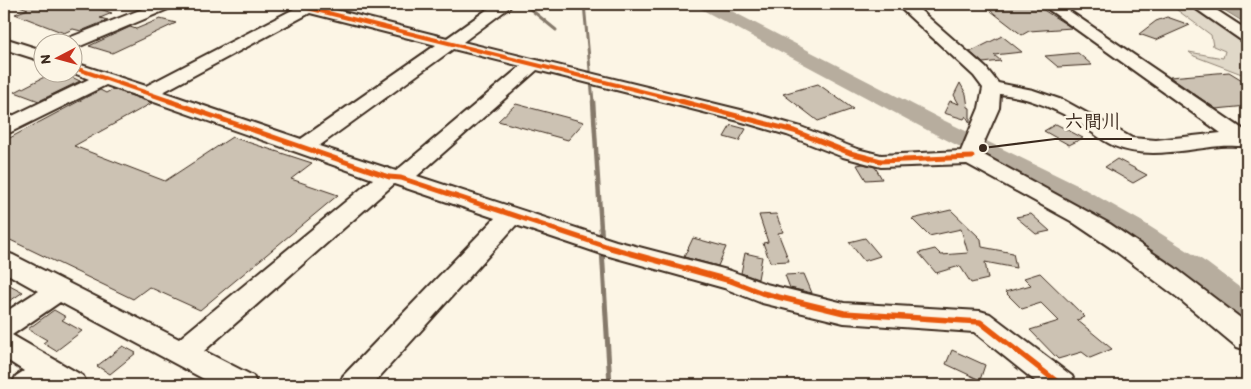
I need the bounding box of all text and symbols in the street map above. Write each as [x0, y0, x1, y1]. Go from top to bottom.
north arrow [32, 32, 82, 82]
text: N [37, 54, 55, 65]
callout: 六間川 [1055, 105, 1132, 139]
text: 六間川 [1064, 110, 1122, 133]

